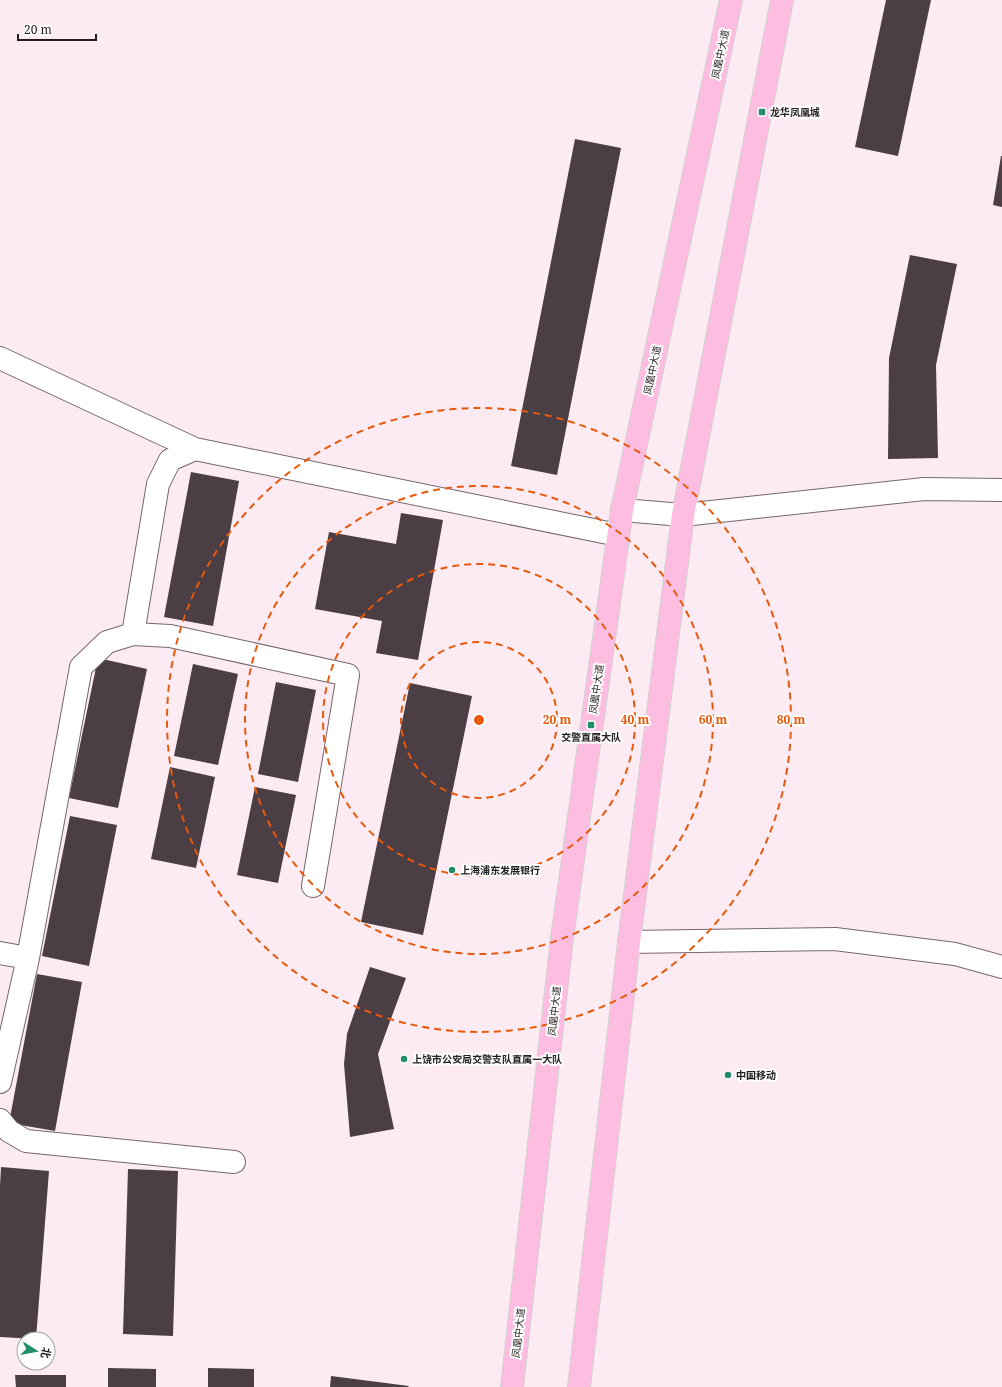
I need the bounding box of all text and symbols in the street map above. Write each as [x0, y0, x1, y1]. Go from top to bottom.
scale bar [18, 16, 96, 42]
text: 20 m [24, 21, 52, 38]
street label: 凤凰中大道 [708, 28, 732, 80]
place label: 龙华凤凰城 [770, 105, 820, 119]
marker: 龙华凤凰城 [757, 107, 767, 117]
street label: 凤凰中大道 [640, 344, 664, 396]
street label: 凤凰中大道 [586, 663, 606, 715]
text: 20 m [543, 711, 571, 728]
text: 40 m [621, 711, 649, 728]
text: 60 m [699, 711, 727, 728]
text: 80 m [777, 711, 805, 728]
centre of rings [472, 713, 486, 727]
marker: 交警直属大队 [586, 720, 596, 730]
place label: 交警直属大队 [561, 730, 621, 744]
place label: 上海浦东发展银行 [460, 863, 540, 877]
marker: 上海浦东发展银行 [447, 865, 457, 875]
street label: 凤凰中大道 [544, 985, 564, 1037]
place label: 上饶市公安局交警支队直属一大队 [412, 1052, 562, 1066]
marker: 上饶市公安局交警支队直属一大队 [399, 1054, 409, 1064]
place label: 中国移动 [736, 1068, 776, 1082]
marker: 中国移动 [723, 1070, 733, 1080]
street label: 凤凰中大道 [508, 1307, 528, 1359]
north arrow [16, 1331, 56, 1371]
text: 北 [38, 1346, 55, 1360]

